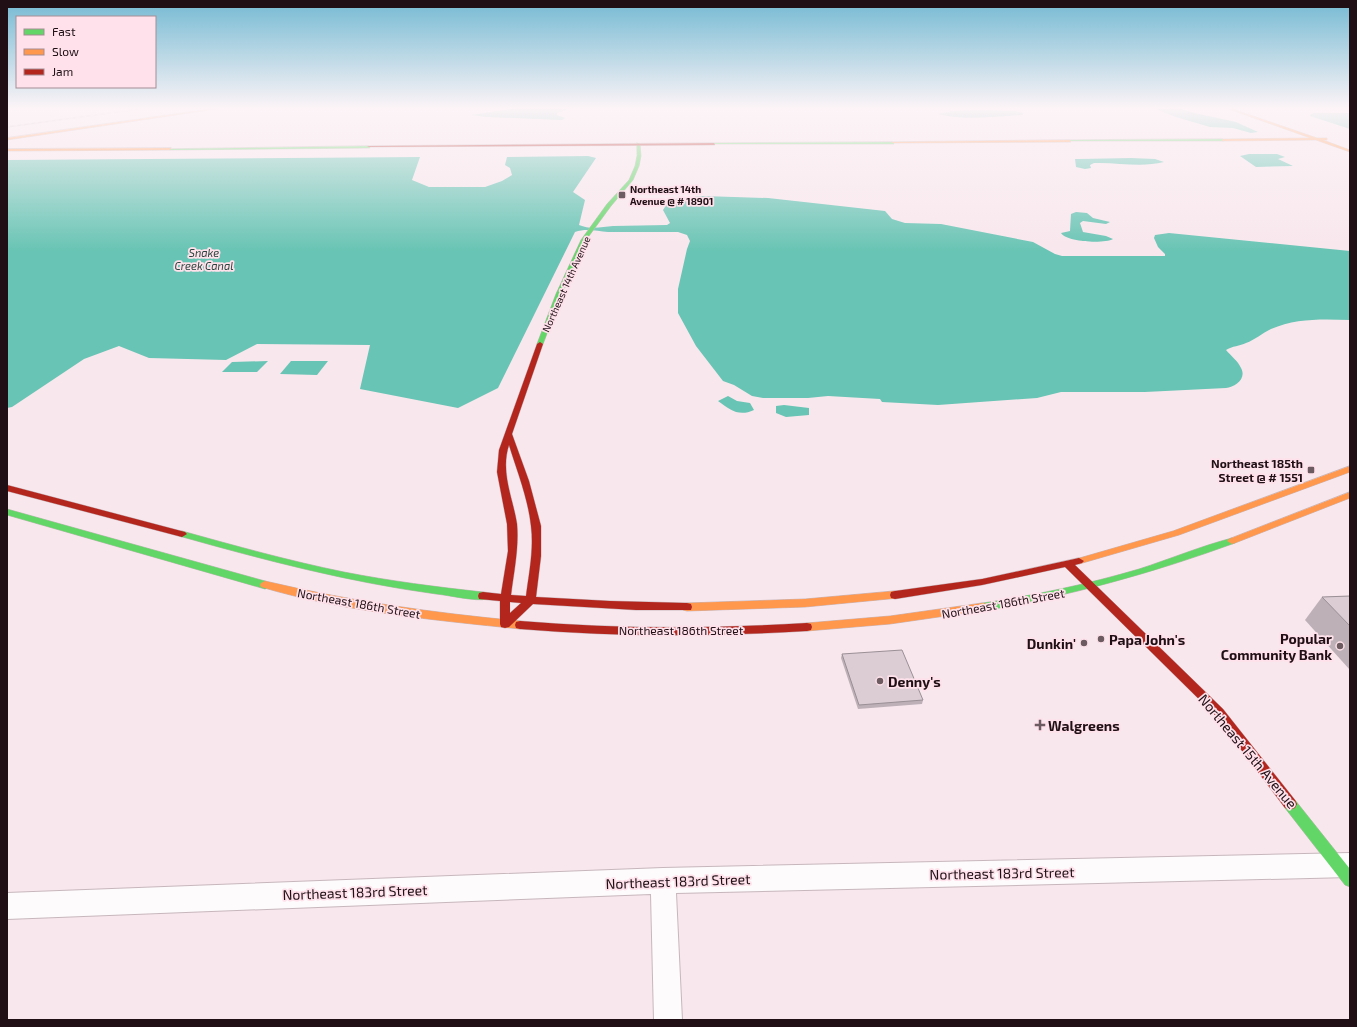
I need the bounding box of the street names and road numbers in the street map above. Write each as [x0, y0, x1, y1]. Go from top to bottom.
street label: Northeast 14th Avenue [539, 234, 593, 334]
street label: Northeast 186th Street [296, 585, 422, 621]
street label: Northeast 186th Street [940, 585, 1066, 621]
street label: Northeast 186th Street [619, 623, 744, 637]
street label: Northeast 15th Avenue [1195, 690, 1301, 812]
street label: Northeast 183rd Street [929, 863, 1075, 883]
street label: Northeast 183rd Street [605, 870, 751, 892]
street label: Northeast 183rd Street [282, 881, 428, 903]

